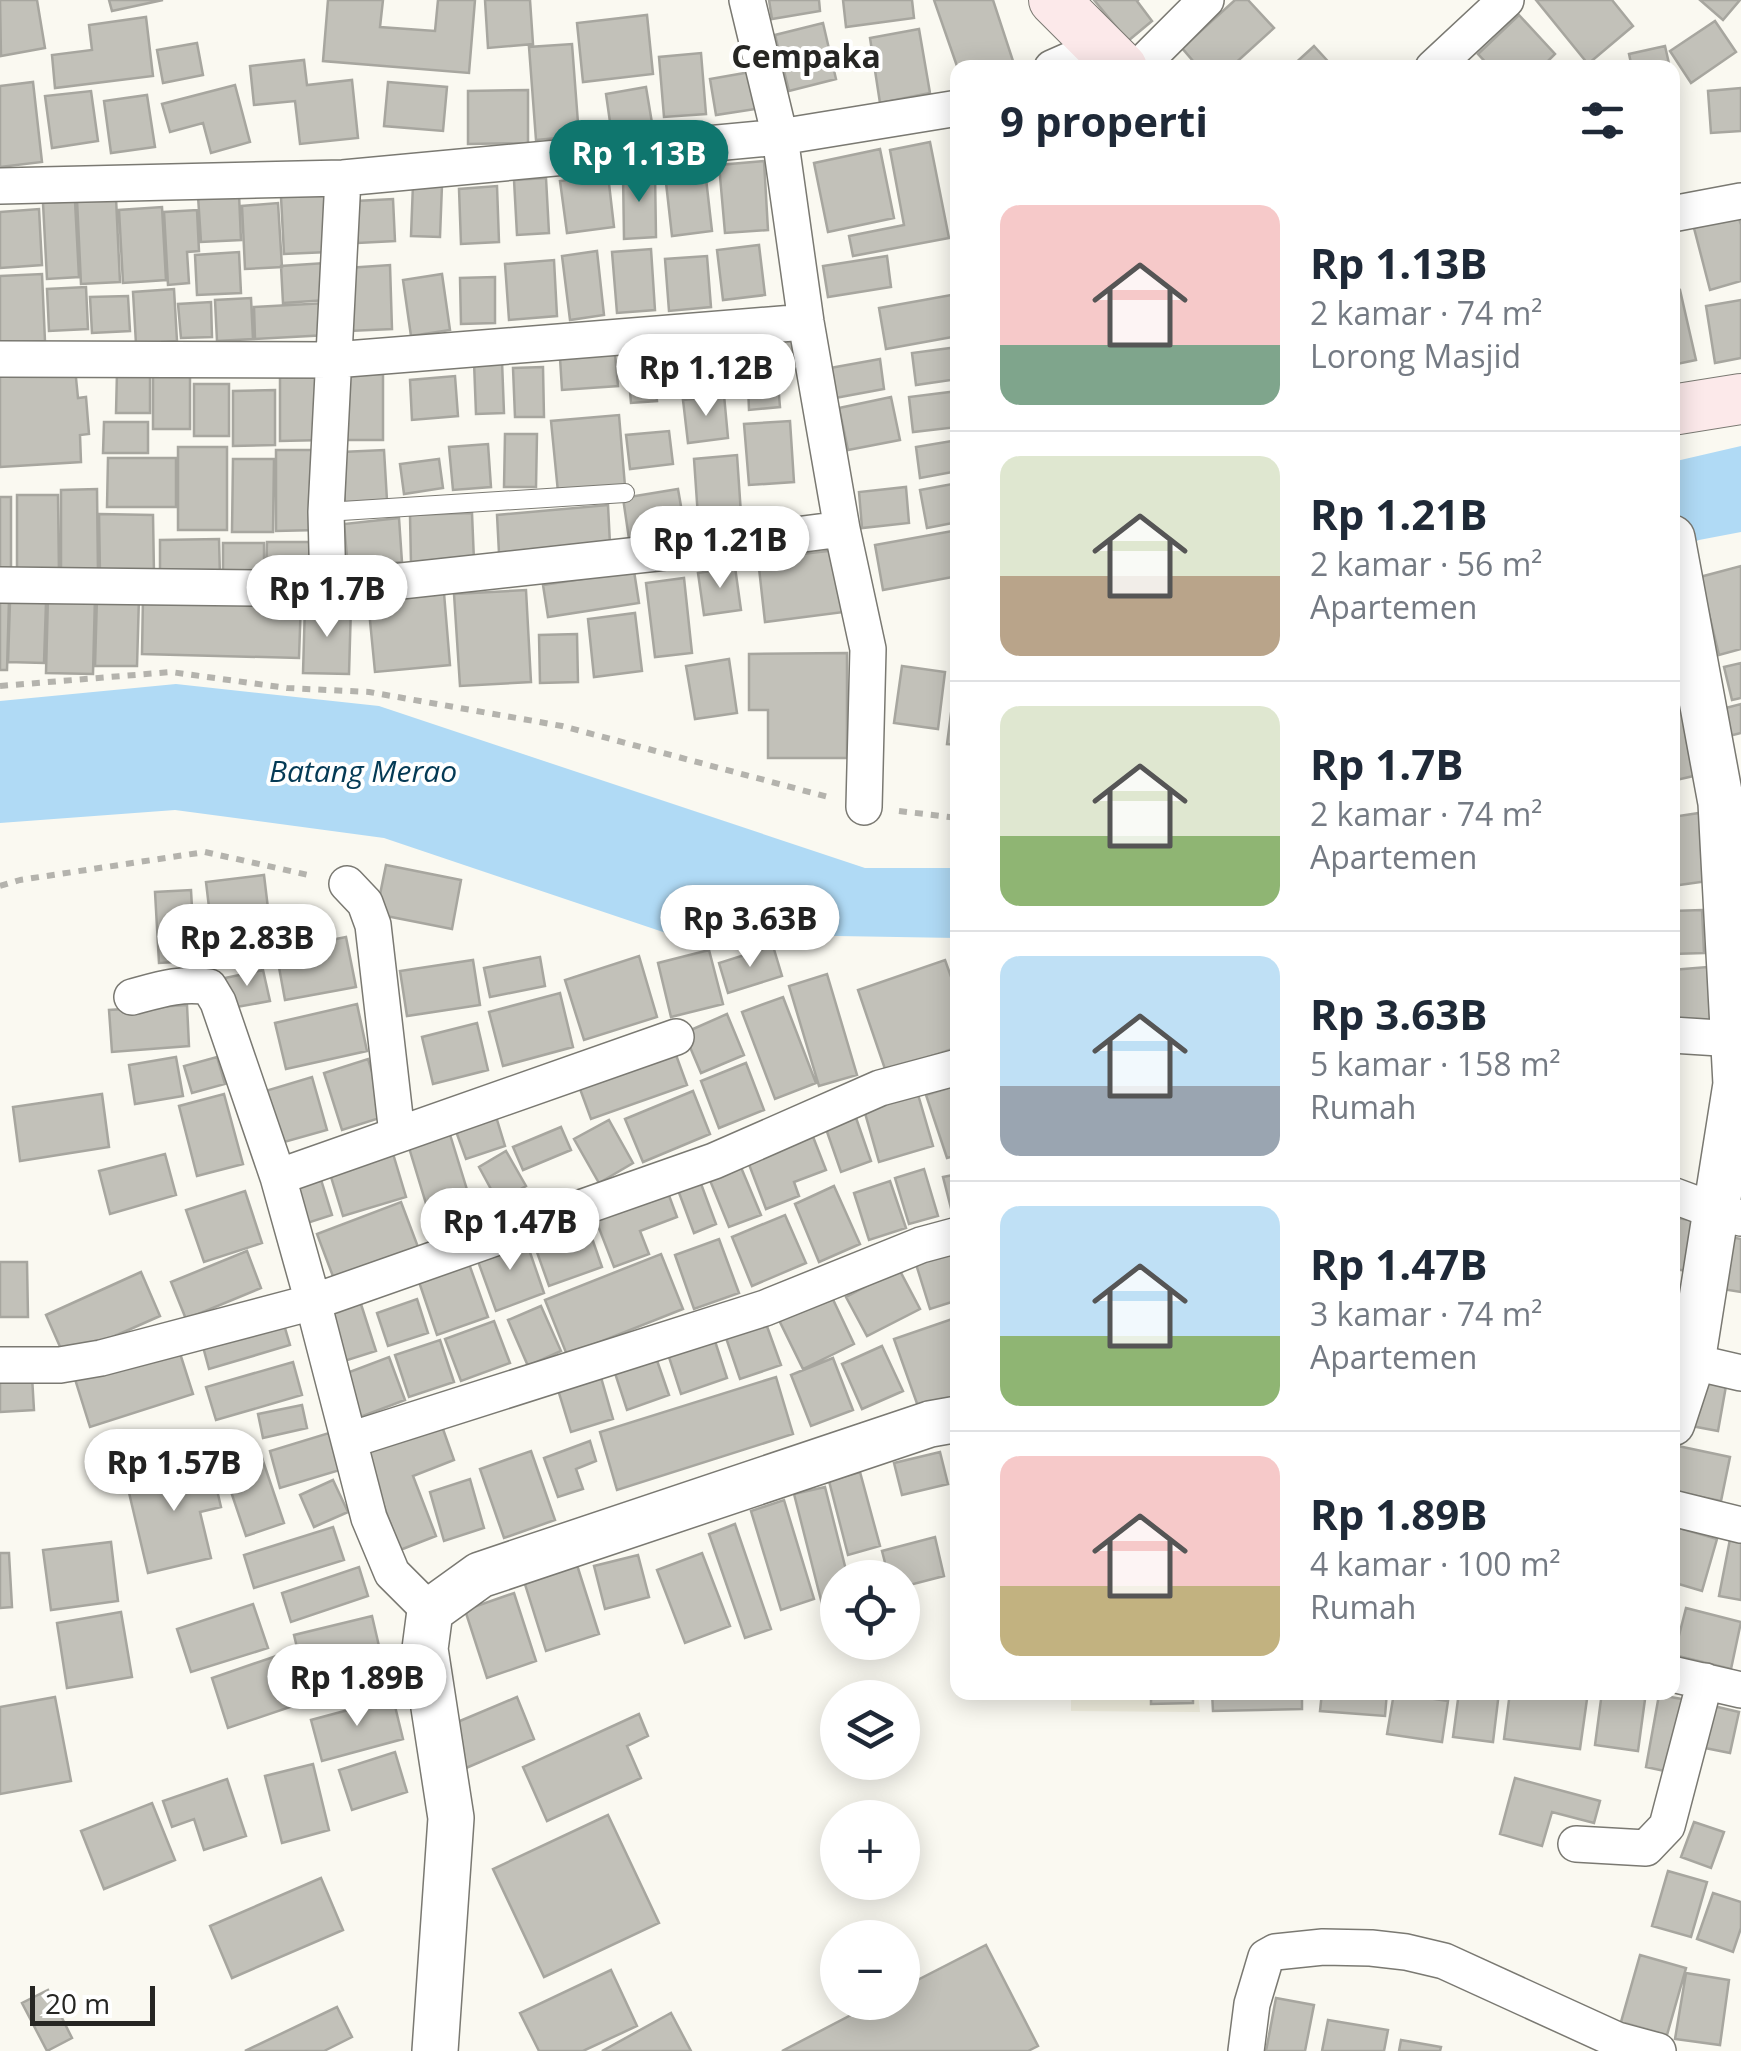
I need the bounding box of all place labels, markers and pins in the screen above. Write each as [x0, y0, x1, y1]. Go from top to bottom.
pin: Rp 1.13B [536, 120, 742, 205]
pin: Rp 1.12B [603, 334, 809, 419]
pin: Rp 1.21B [617, 506, 823, 591]
pin: Rp 1.7B [235, 555, 419, 640]
pin: Rp 3.63B [647, 885, 853, 970]
pin: Rp 2.83B [144, 904, 350, 989]
pin: Rp 1.47B [407, 1188, 613, 1273]
pin: Rp 1.57B [71, 1429, 277, 1514]
pin: Rp 1.89B [254, 1644, 460, 1729]

